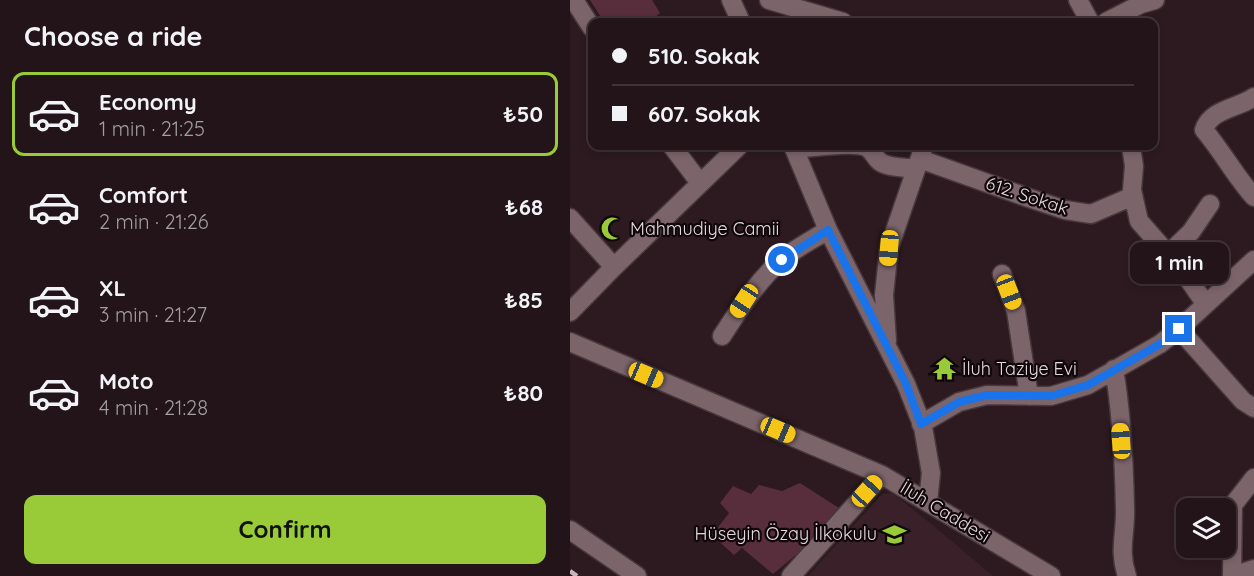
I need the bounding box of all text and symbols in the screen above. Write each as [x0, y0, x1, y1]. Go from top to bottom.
text: Choose a ride [24, 19, 202, 53]
text: 510. Sokak [648, 42, 760, 70]
icon: car [27, 87, 81, 141]
text: Economy [99, 88, 197, 116]
text: ₺50 [503, 100, 543, 128]
text: 607. Sokak [648, 100, 761, 128]
text: 1 min · 21:25 [99, 116, 205, 141]
street label: 612. Sokak [983, 171, 1071, 220]
icon: car [27, 180, 81, 234]
text: Comfort [99, 181, 188, 209]
text: ₺68 [505, 193, 543, 221]
text: 2 min · 21:26 [99, 209, 209, 234]
mosque icon: Mahmudiye Camii [599, 216, 625, 242]
place label: Mahmudiye Camii [630, 217, 779, 240]
car [878, 229, 900, 267]
callout: 1 min [1130, 242, 1228, 284]
route start [768, 246, 795, 273]
text: 1 min [1155, 250, 1204, 275]
car [994, 272, 1024, 312]
icon: car [27, 273, 81, 327]
text: XL [99, 274, 126, 302]
car [727, 281, 761, 321]
text: ₺85 [504, 286, 543, 314]
text: 3 min · 21:27 [99, 302, 207, 327]
route end [1165, 315, 1192, 342]
temple icon: İluh Taziye Evi [931, 356, 957, 382]
place label: İluh Taziye Evi [962, 357, 1077, 380]
car [626, 360, 666, 390]
icon: car [27, 366, 81, 420]
text: Moto [99, 367, 153, 395]
text: ₺80 [504, 379, 543, 407]
text: 4 min · 21:28 [99, 395, 208, 420]
car [758, 415, 798, 445]
car [1111, 422, 1131, 460]
car [848, 472, 886, 510]
street label: İluh Caddesi [896, 476, 994, 547]
button: Confirm [24, 495, 546, 564]
map controls [1176, 498, 1236, 558]
button: layers [1176, 498, 1236, 558]
school or university icon: Hüseyin Özay İlkokulu [882, 521, 908, 547]
place label: Hüseyin Özay İlkokulu [695, 522, 877, 545]

